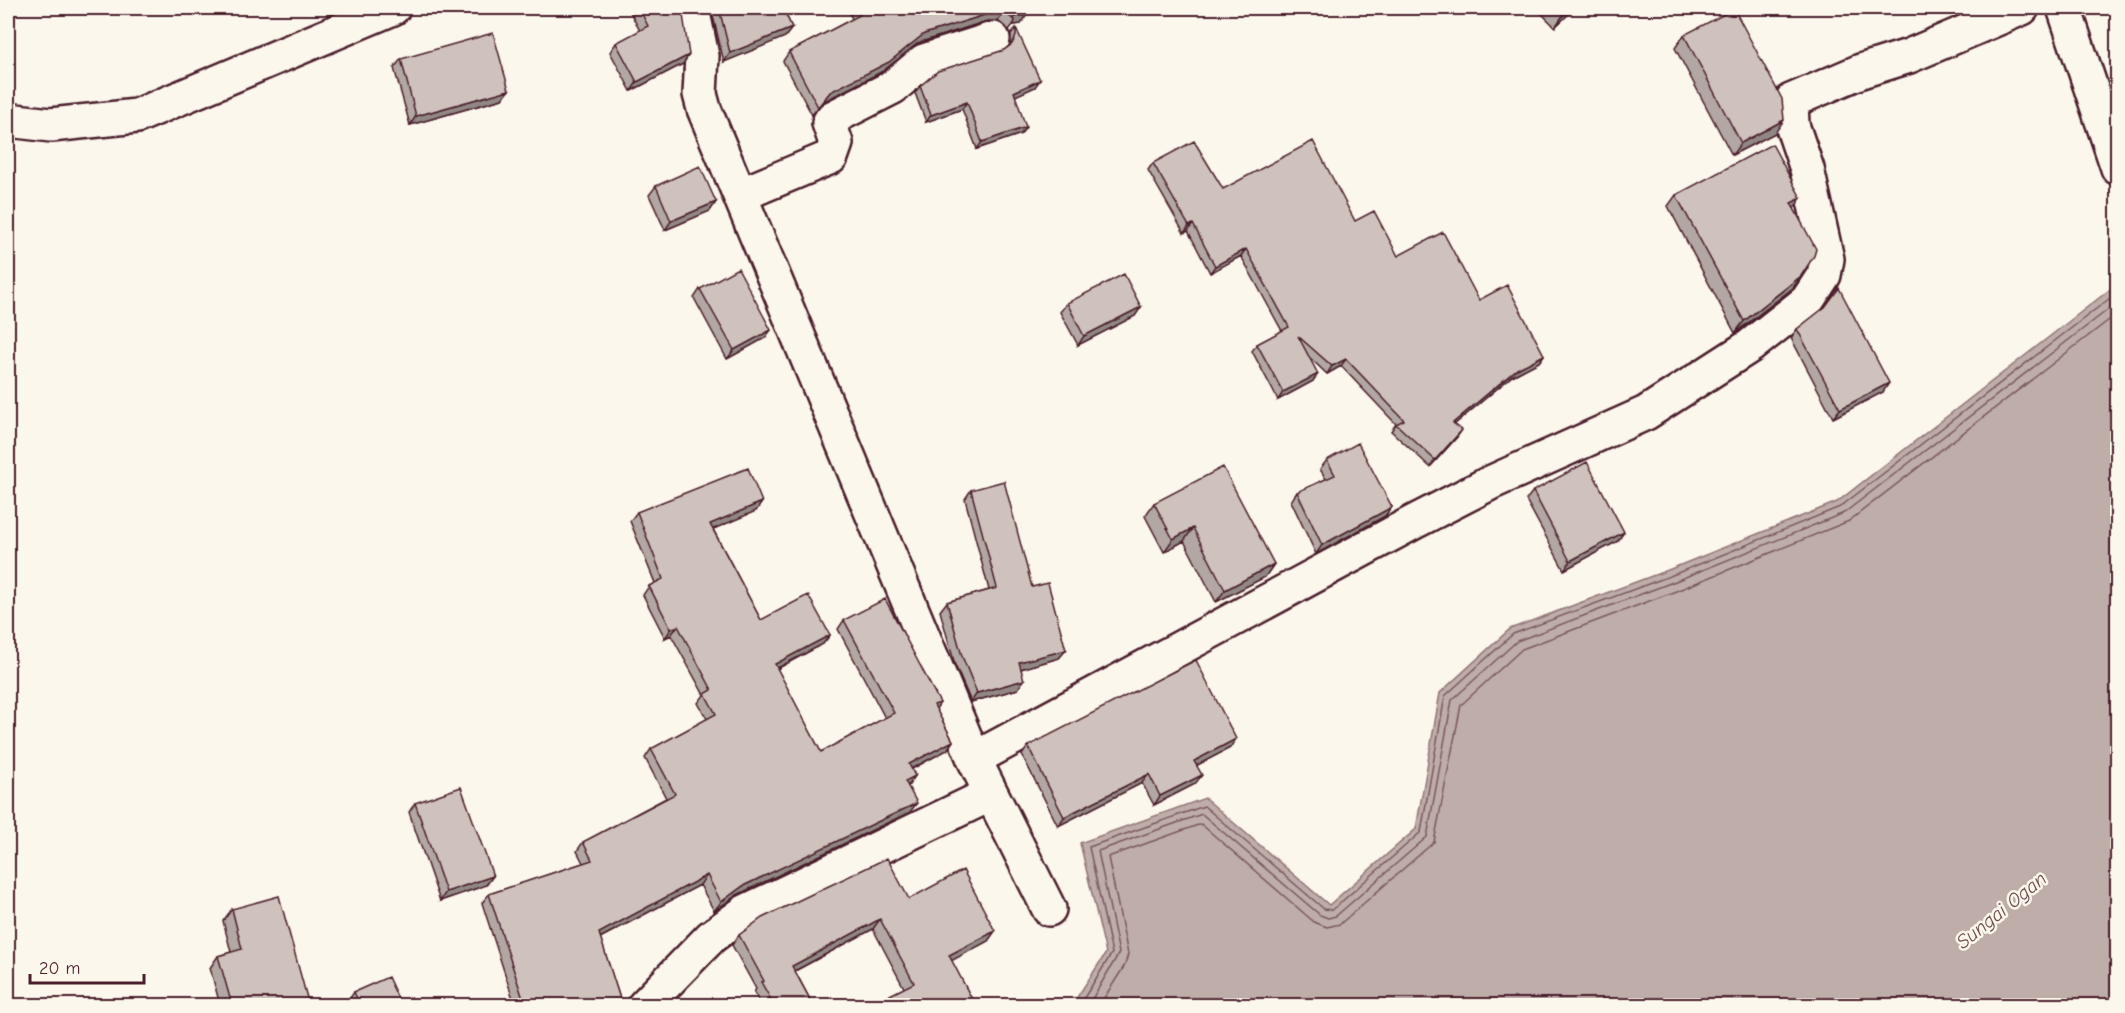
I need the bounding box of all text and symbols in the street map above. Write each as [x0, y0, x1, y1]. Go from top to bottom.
water label: Sungai Ogan [1952, 867, 2051, 954]
scale bar [30, 947, 144, 985]
text: 20 m [39, 958, 80, 979]

